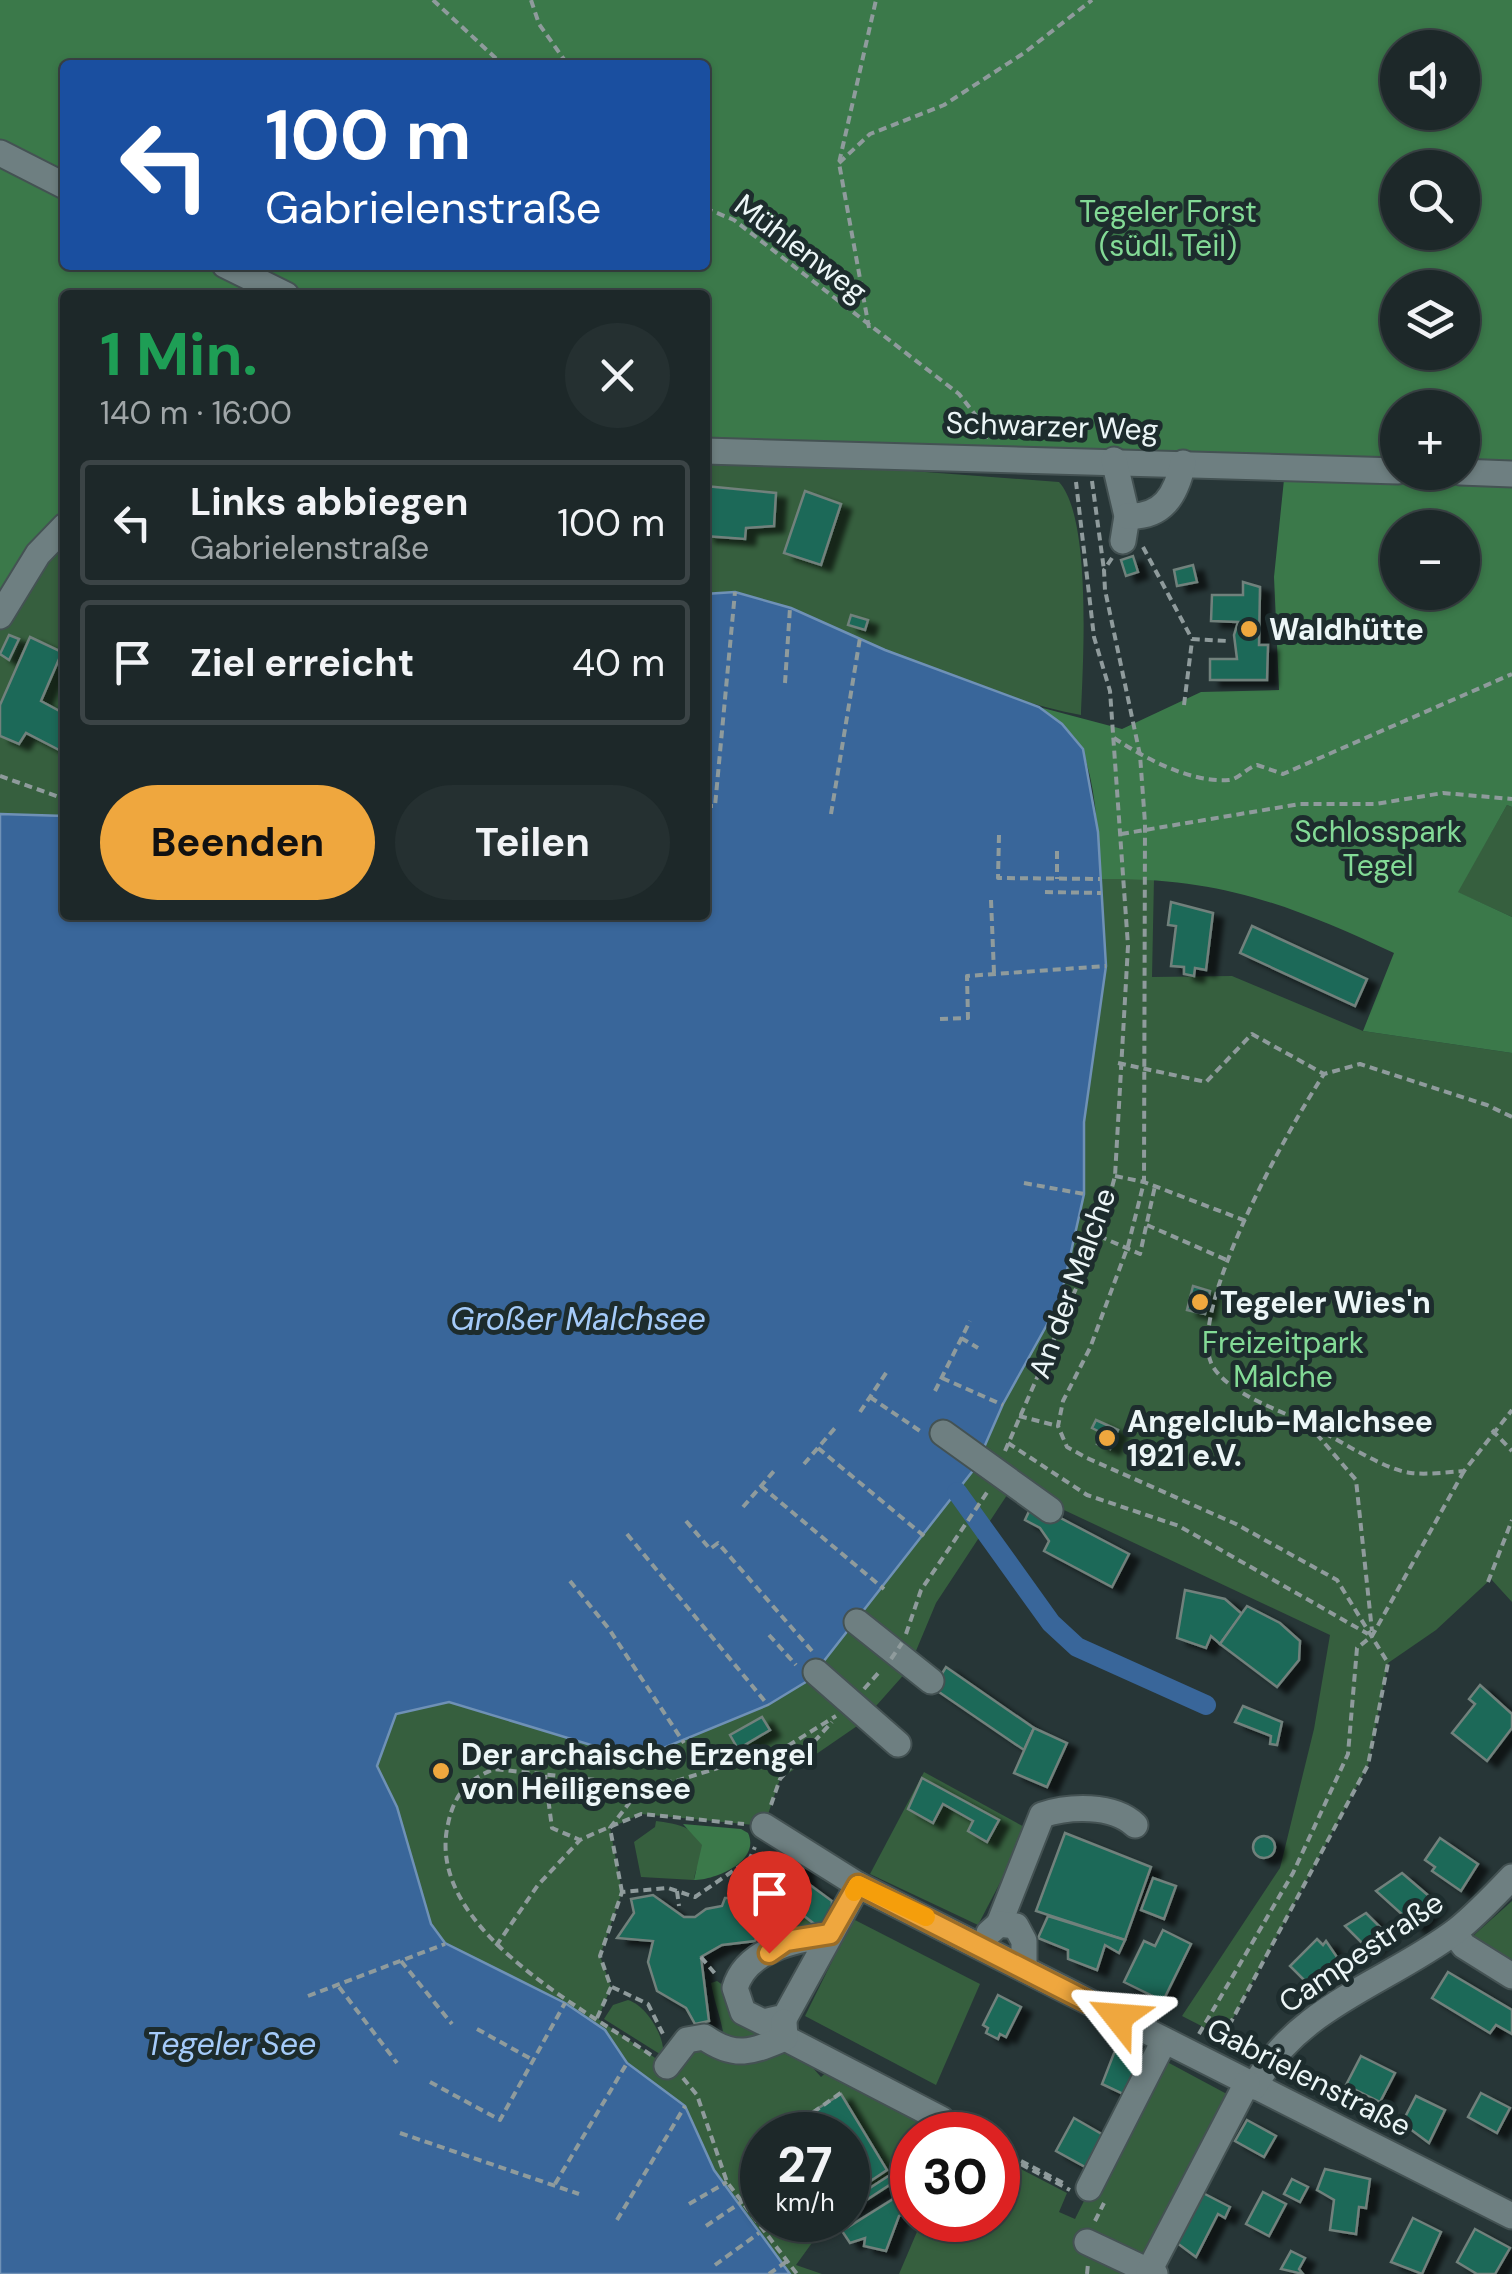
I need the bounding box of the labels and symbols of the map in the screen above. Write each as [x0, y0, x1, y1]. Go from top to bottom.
street label: Mühlenweg [727, 185, 875, 311]
park label: Tegeler Forst (südl. Teil) [1079, 192, 1257, 265]
street label: Schwarzer Weg [945, 403, 1159, 449]
place label: Waldhütte [1269, 610, 1424, 649]
marker: Waldhütte [1238, 618, 1260, 640]
park label: Schlosspark Tegel [1294, 812, 1462, 885]
street label: An der Malche [1020, 1182, 1124, 1384]
place label: Tegeler Wies'n [1220, 1283, 1431, 1322]
marker: Tegeler Wies'n [1189, 1291, 1211, 1313]
water label: Großer Malchsee [450, 1298, 706, 1340]
park label: Freizeitpark Malche [1202, 1323, 1364, 1396]
place label: Angelclub-Malchsee 1921 e.V. [1127, 1402, 1433, 1475]
marker: Angelclub-Malchsee 1921 e.V. [1096, 1427, 1118, 1449]
place label: Der archaische Erzengel von Heiligensee [461, 1735, 814, 1808]
marker: Der archaische Erzengel von Heiligensee [430, 1760, 452, 1782]
pin [727, 1851, 812, 1954]
street label: Campestraße [1271, 1883, 1451, 2021]
position arrow [1066, 1965, 1170, 2069]
street label: Gabrielenstraße [1200, 2009, 1418, 2145]
water label: Tegeler See [146, 2023, 316, 2065]
speed limit sign: 30 [890, 2112, 1020, 2242]

